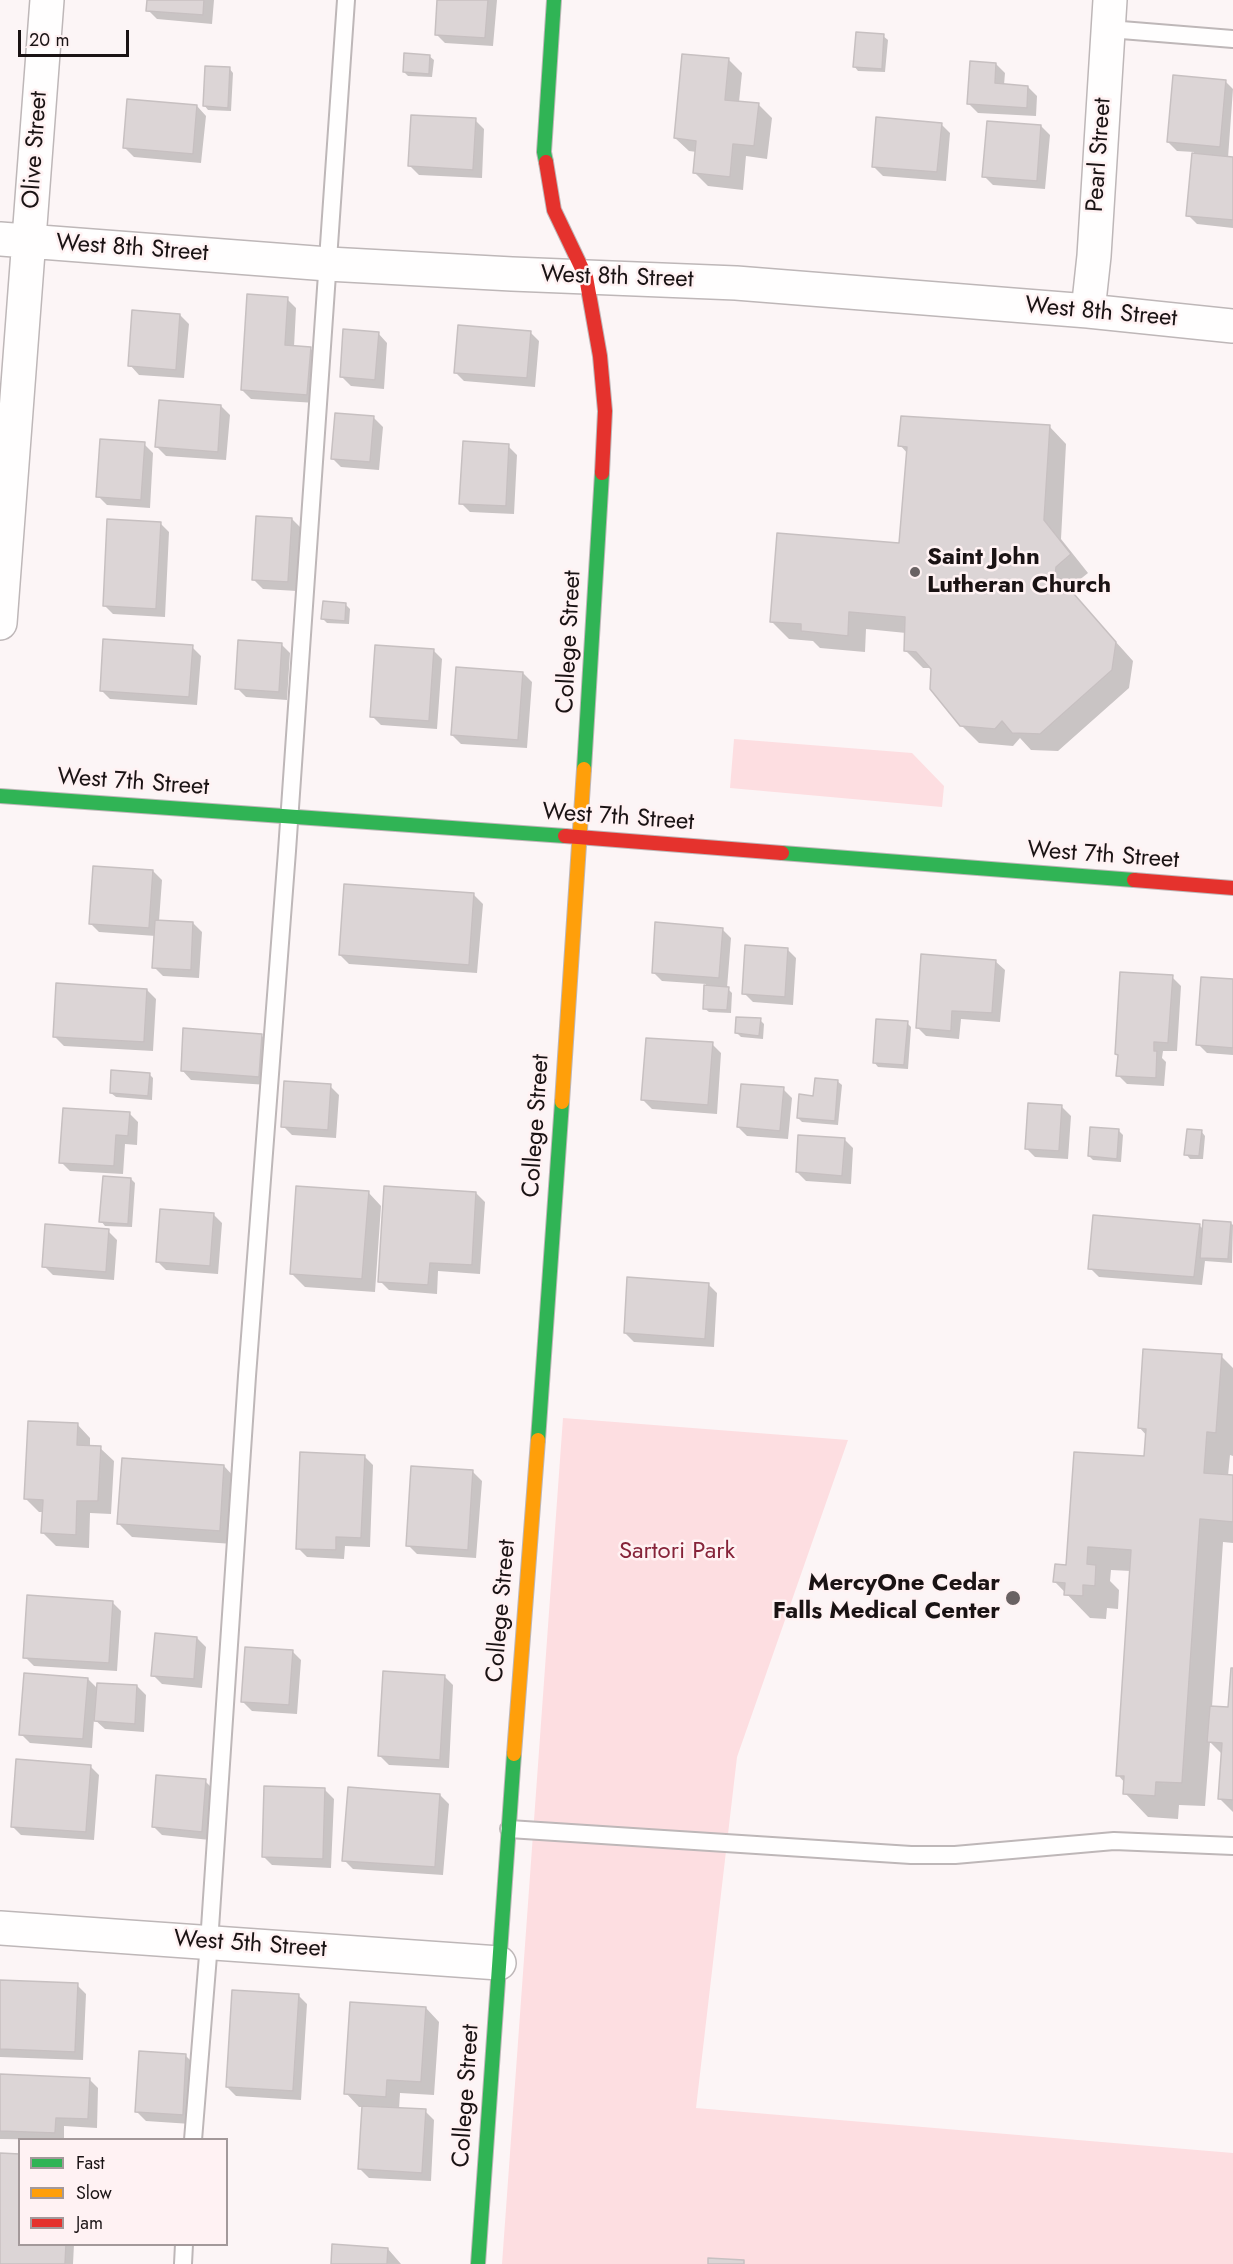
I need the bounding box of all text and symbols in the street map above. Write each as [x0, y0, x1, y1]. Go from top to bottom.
scale bar [21, 18, 132, 56]
text: 20 m [29, 27, 69, 53]
street label: Olive Street [18, 90, 54, 210]
street label: Pearl Street [1082, 97, 1118, 213]
street label: West 8th Street [55, 229, 209, 269]
street label: West 8th Street [540, 261, 694, 295]
street label: West 8th Street [1024, 292, 1178, 334]
place label: Saint John Lutheran Church [927, 544, 1111, 600]
marker: Saint John Lutheran Church [908, 565, 922, 579]
street label: College Street [552, 570, 588, 714]
street label: West 7th Street [56, 763, 210, 803]
street label: West 7th Street [541, 798, 695, 838]
street label: West 7th Street [1026, 836, 1180, 876]
street label: College Street [518, 1053, 556, 1199]
street label: College Street [481, 1538, 523, 1684]
park label: Sartori Park [619, 1538, 735, 1566]
place label: MercyOne Cedar Falls Medical Center [773, 1570, 1000, 1626]
marker: MercyOne Cedar Falls Medical Center [1004, 1589, 1022, 1607]
street label: West 5th Street [173, 1925, 327, 1965]
street label: College Street [448, 2023, 486, 2169]
legend [18, 2138, 228, 2246]
text: Fast [76, 2150, 105, 2176]
text: Slow [76, 2180, 112, 2206]
text: Jam [76, 2210, 103, 2236]

